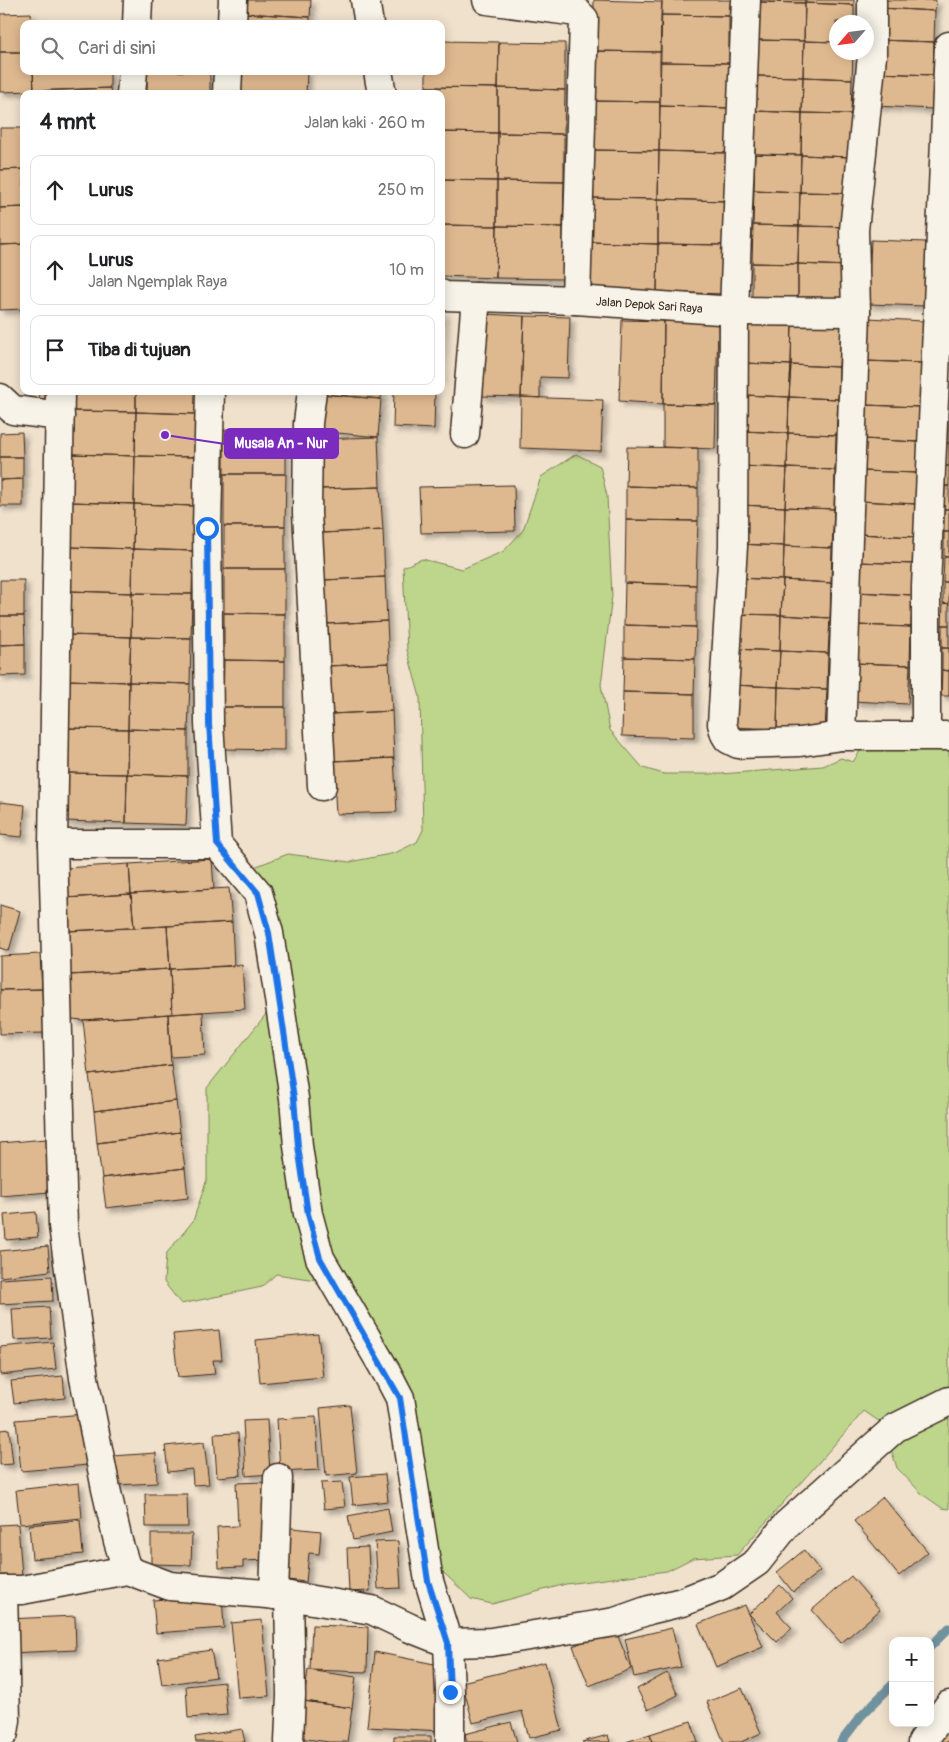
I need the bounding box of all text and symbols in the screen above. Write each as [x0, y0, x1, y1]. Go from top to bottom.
north arrow [829, 15, 874, 60]
search box [20, 20, 445, 75]
icon: search [38, 34, 66, 62]
text: Cari di sini [78, 36, 155, 60]
text: 4 mnt [40, 109, 96, 136]
text: Jalan kaki · 260 m [304, 113, 425, 133]
icon: ahead [41, 176, 69, 204]
text: Lurus [88, 178, 133, 202]
text: 250 m [378, 180, 424, 200]
text: Lurus [88, 248, 133, 272]
icon: ahead [41, 256, 69, 284]
text: 10 m [389, 260, 424, 280]
text: Jalan Ngemplak Raya [88, 272, 227, 292]
street label: Jalan Depok Sari Raya [595, 294, 703, 316]
icon: arrive [41, 336, 69, 364]
text: Tiba di tujuan [88, 338, 191, 362]
callout: Musala An - Nur [225, 429, 338, 458]
text: Musala An - Nur [234, 435, 329, 452]
route start [196, 517, 219, 540]
map controls [889, 1637, 934, 1727]
button: + [889, 1637, 934, 1682]
route end [439, 1681, 462, 1704]
button: − [889, 1682, 934, 1727]

